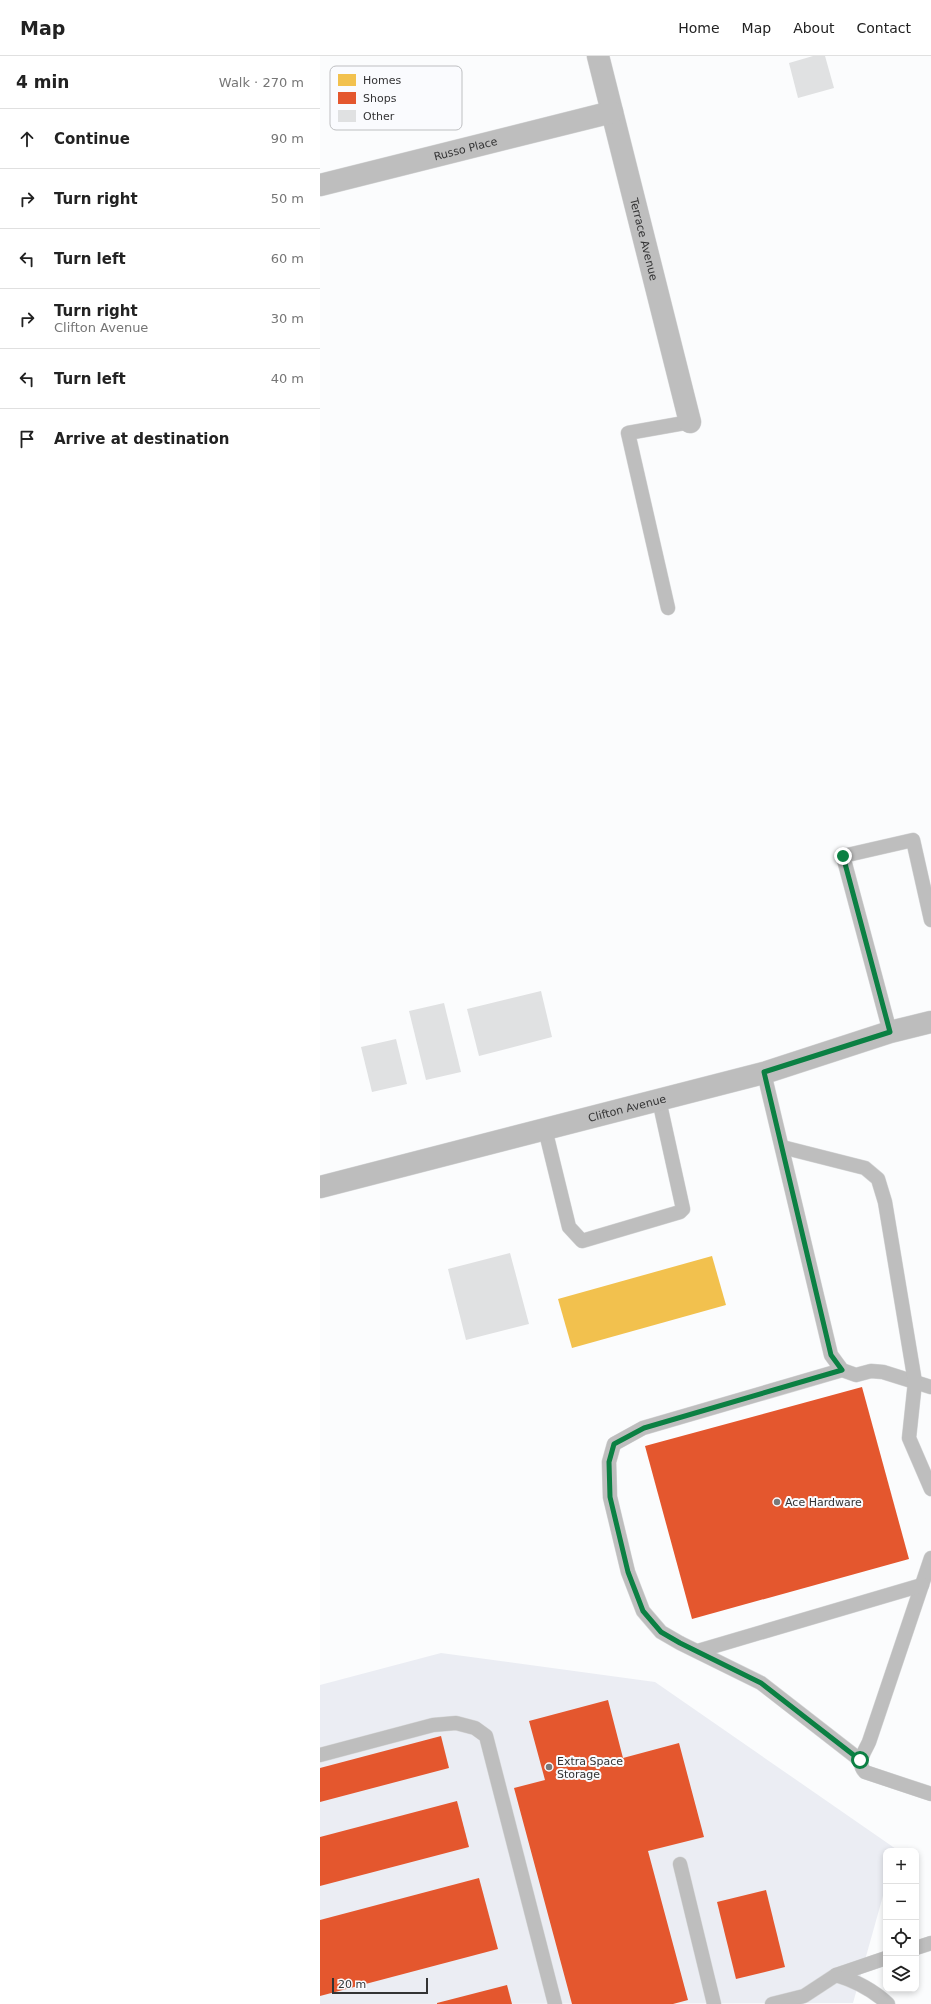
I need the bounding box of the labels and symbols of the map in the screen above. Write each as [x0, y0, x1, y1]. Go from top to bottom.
legend [330, 66, 462, 130]
text: Homes [363, 74, 401, 87]
text: Shops [363, 92, 397, 105]
text: Other [363, 110, 395, 123]
street label: Russo Place [432, 135, 499, 163]
street label: Terrace Avenue [627, 196, 660, 282]
route end [834, 847, 852, 865]
street label: Clifton Avenue [587, 1092, 668, 1125]
place label: Ace Hardware [785, 1496, 862, 1509]
marker: Ace Hardware [772, 1497, 782, 1507]
route start [851, 1751, 869, 1769]
place label: Extra Space Storage [557, 1755, 623, 1781]
marker: Extra Space Storage [544, 1762, 554, 1772]
scale bar [332, 1976, 428, 1995]

